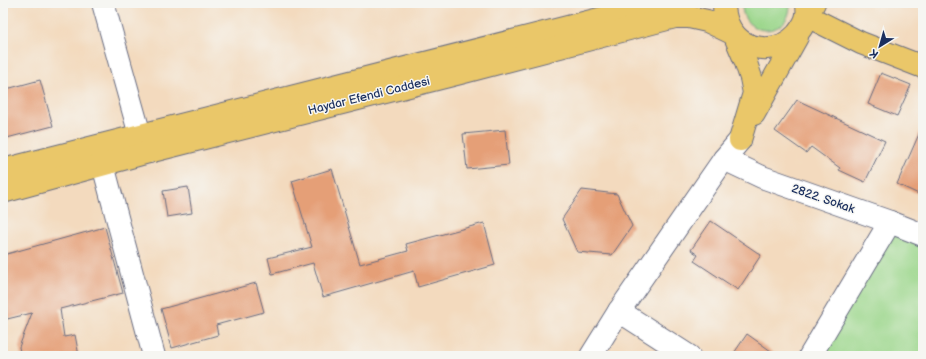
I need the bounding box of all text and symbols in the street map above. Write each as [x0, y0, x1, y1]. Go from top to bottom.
north arrow [860, 26, 900, 66]
text: K [867, 46, 881, 61]
street label: Haydar Efendi Caddesi [307, 74, 432, 118]
street label: 2822. Sokak [789, 181, 857, 217]

